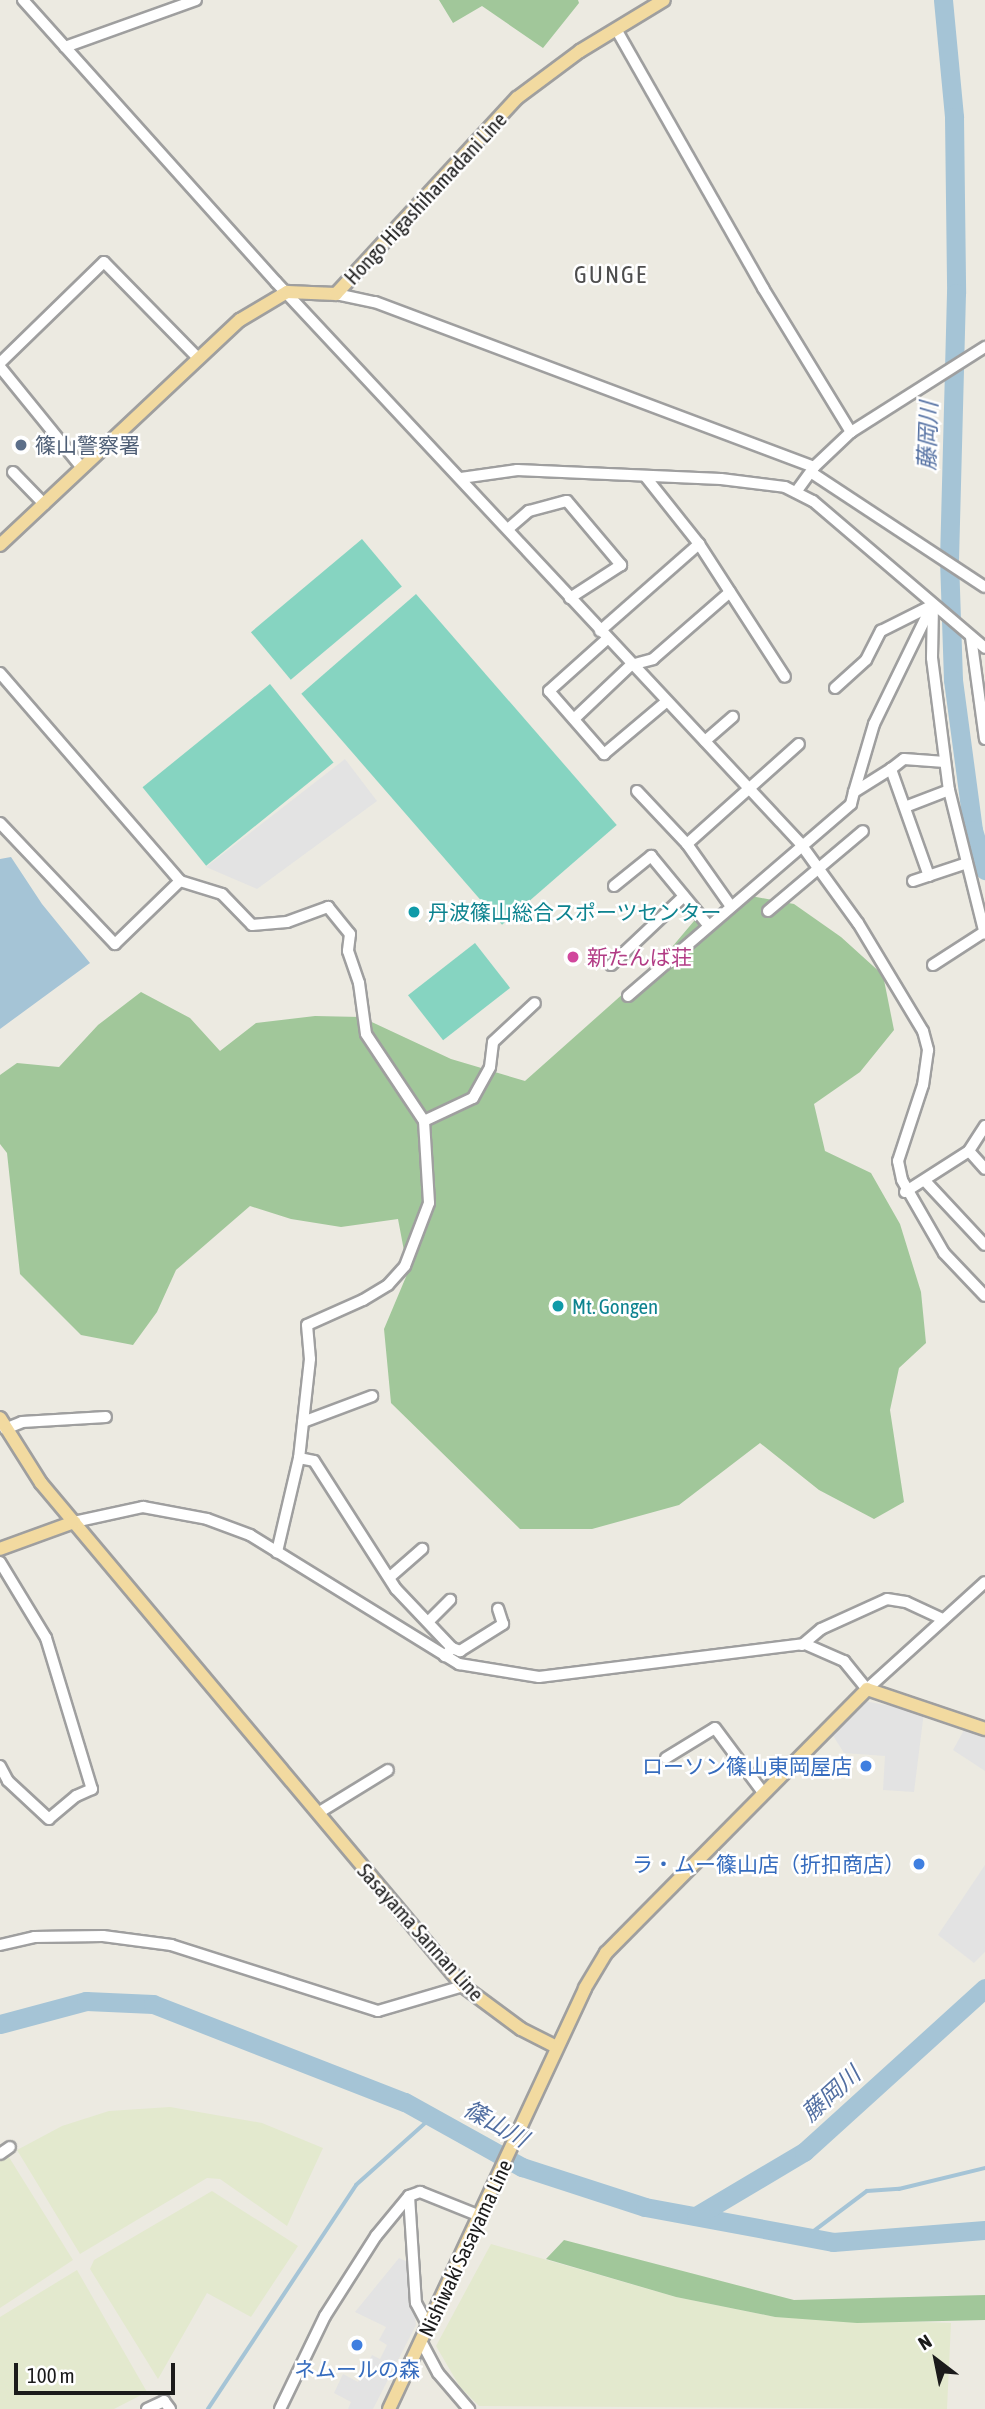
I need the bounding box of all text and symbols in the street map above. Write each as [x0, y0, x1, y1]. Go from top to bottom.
street label: Hongo Higashihamadani Line [339, 107, 511, 289]
district label: GUNGE [575, 261, 647, 289]
water label: 藤岡川 [913, 401, 943, 471]
place label: 篠山警察署 [35, 432, 140, 458]
marker: 篠山警察署 [13, 437, 29, 453]
place label: 丹波篠山総合スポーツセンター [428, 899, 722, 925]
marker: 丹波篠山総合スポーツセンター [406, 904, 422, 920]
place label: 新たんば荘 [587, 944, 692, 970]
marker: 新たんば荘 [565, 949, 581, 965]
place label: Mt. Gongen [572, 1293, 658, 1319]
marker: Mt. Gongen [550, 1298, 566, 1314]
place label: ローソン篠山東岡屋店 [642, 1753, 852, 1779]
marker: ローソン篠山東岡屋店 [858, 1758, 874, 1774]
place label: ラ・ムー篠山店（折扣商店） [632, 1851, 905, 1877]
marker: ラ・ムー篠山店（折扣商店） [911, 1856, 927, 1872]
street label: Sasayama Sannan Line [353, 1858, 489, 2006]
water label: 藤岡川 [796, 2061, 866, 2127]
water label: 篠山川 [459, 2095, 533, 2153]
street label: Nishiwaki Sasayama Line [413, 2155, 517, 2341]
north arrow [901, 2325, 971, 2395]
text: N [914, 2330, 935, 2354]
marker: ネムールの森 [349, 2337, 365, 2353]
scale bar [18, 2350, 178, 2394]
place label: ネムールの森 [294, 2356, 420, 2382]
text: 100 m [27, 2363, 75, 2387]

